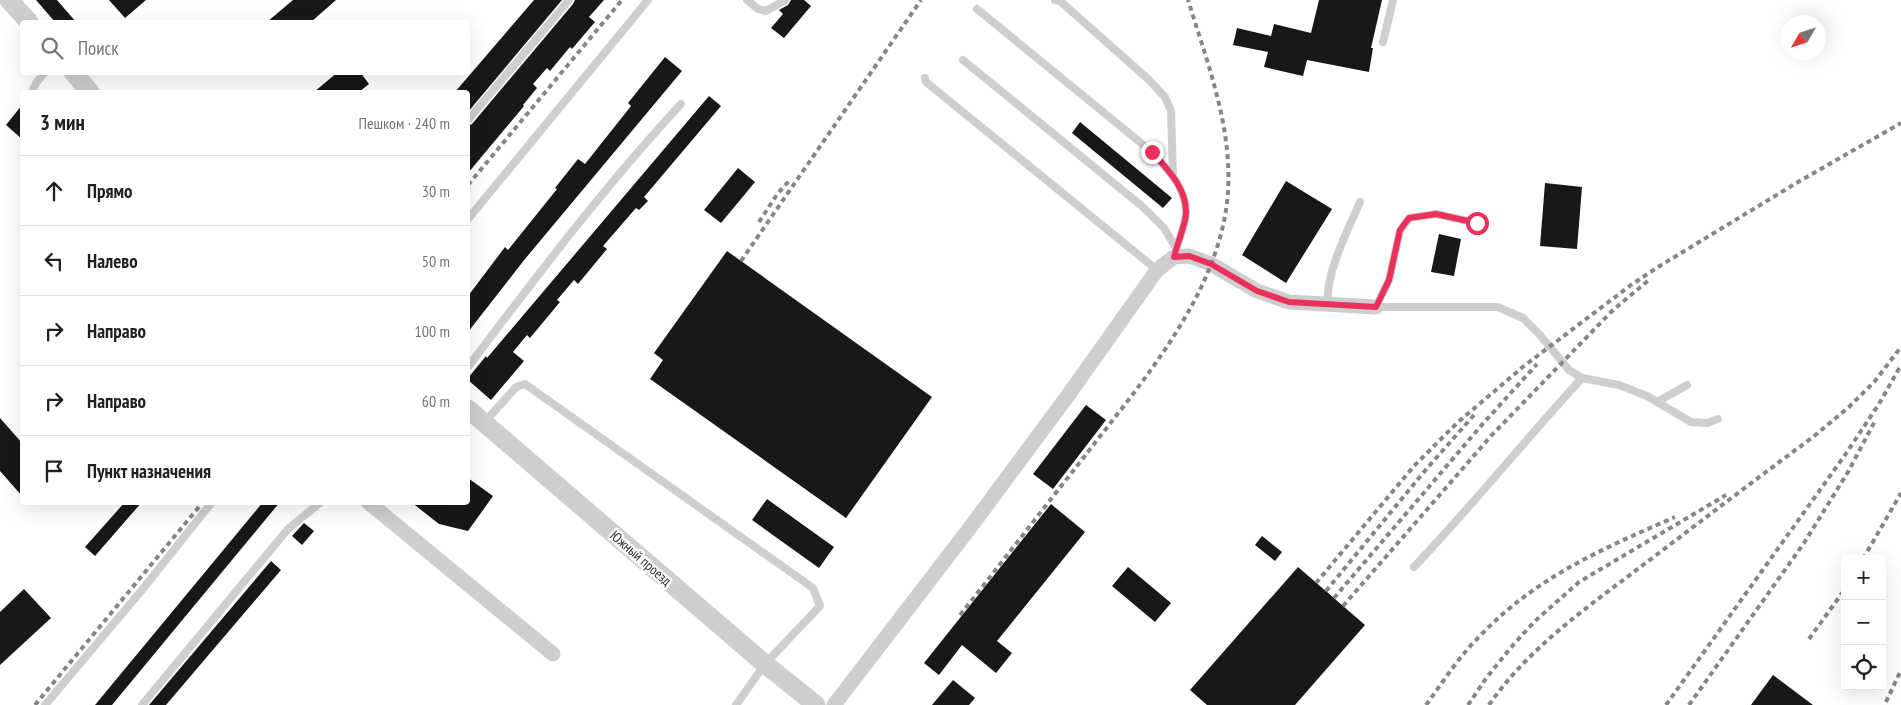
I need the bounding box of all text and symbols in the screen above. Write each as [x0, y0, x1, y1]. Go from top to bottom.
north arrow [1781, 15, 1826, 60]
search box [20, 20, 470, 75]
icon: search [38, 34, 66, 62]
text: Поиск [78, 36, 119, 60]
text: 3 мин [40, 109, 85, 136]
text: Пешком · 240 m [359, 113, 450, 133]
route end [1141, 141, 1164, 164]
icon: ahead [40, 177, 68, 205]
text: Прямо [87, 179, 132, 203]
text: 30 m [422, 181, 450, 201]
route start [1466, 212, 1489, 235]
icon: left [40, 247, 68, 275]
text: Налево [87, 249, 138, 273]
text: 50 m [422, 251, 450, 271]
icon: right [40, 317, 68, 345]
text: Направо [87, 319, 146, 343]
text: 100 m [415, 321, 450, 341]
icon: right [40, 387, 68, 415]
text: Направо [87, 389, 146, 413]
text: 60 m [422, 391, 450, 411]
icon: arrive [40, 457, 68, 485]
text: Пункт назначения [87, 459, 211, 483]
street label: Южный проезд [607, 527, 675, 589]
map controls [1841, 555, 1886, 690]
button: + [1841, 555, 1886, 600]
button: − [1841, 600, 1886, 645]
button: locate [1841, 645, 1886, 690]

